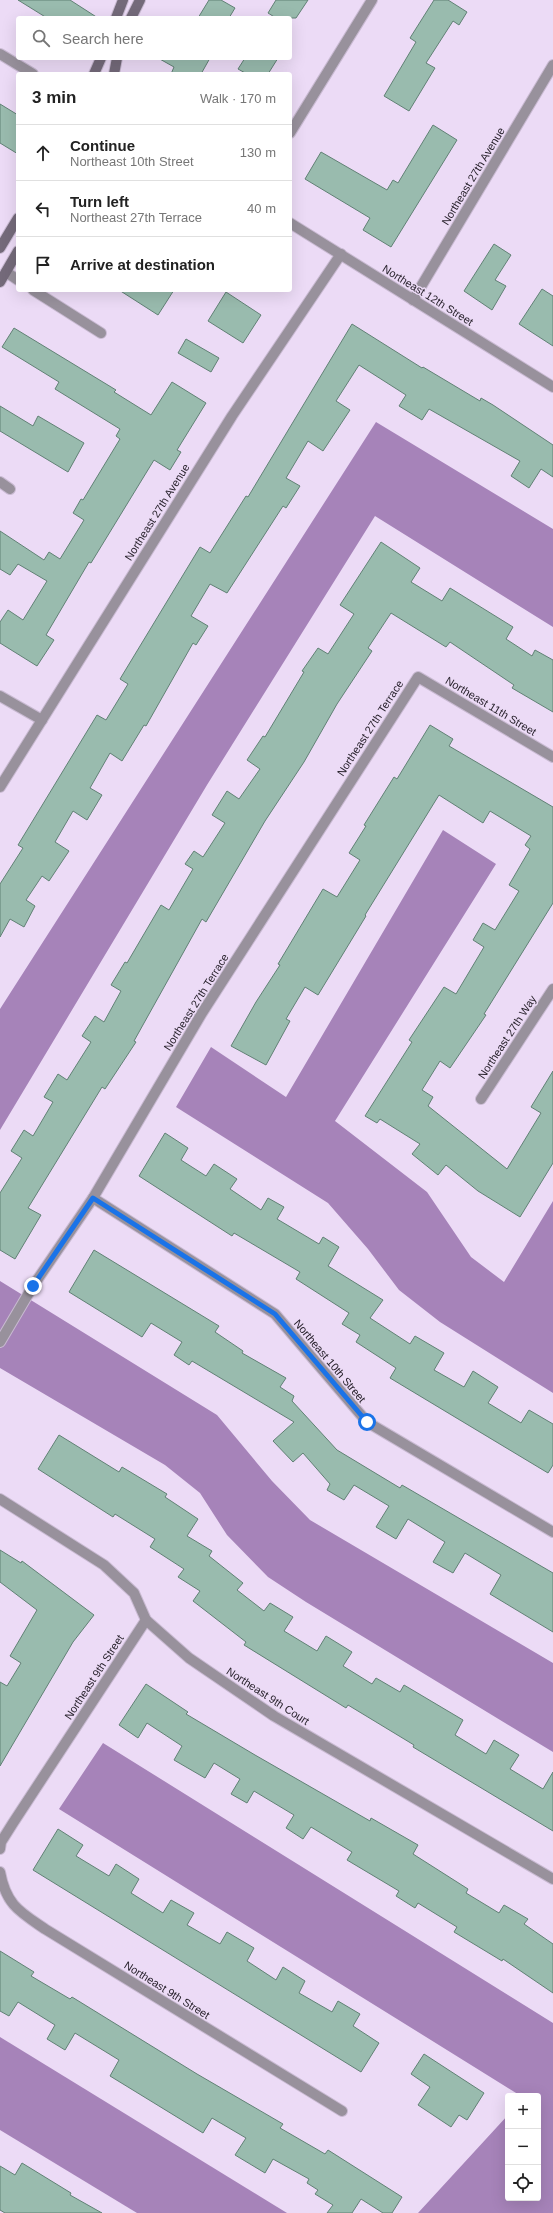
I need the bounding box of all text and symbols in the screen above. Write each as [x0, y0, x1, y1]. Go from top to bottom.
search box [16, 16, 292, 60]
icon: search [30, 27, 52, 49]
text: Search here [62, 30, 144, 47]
text: 3 min [32, 88, 76, 107]
text: Walk · 170 m [200, 91, 276, 106]
street label: Northeast 27th Avenue [439, 125, 507, 227]
text: Continue [70, 137, 135, 154]
icon: ahead [32, 142, 54, 164]
text: 130 m [240, 145, 276, 160]
text: Northeast 10th Street [70, 154, 194, 169]
text: Turn left [70, 193, 129, 210]
icon: left [32, 198, 54, 220]
text: 40 m [247, 201, 276, 216]
text: Northeast 27th Terrace [70, 210, 202, 225]
icon: arrive [32, 254, 54, 276]
text: Arrive at destination [70, 256, 215, 273]
street label: Northeast 12th Street [380, 262, 476, 328]
street label: Northeast 27th Avenue [122, 461, 192, 563]
street label: Northeast 11th Street [443, 674, 539, 738]
street label: Northeast 27th Terrace [335, 678, 405, 778]
street label: Northeast 27th Terrace [161, 951, 231, 1053]
street label: Northeast 27th Way [476, 993, 539, 1081]
route end [24, 1277, 42, 1295]
street label: Northeast 10th Street [292, 1317, 368, 1405]
route start [358, 1413, 376, 1431]
street label: Northeast 9th Street [62, 1632, 126, 1722]
street label: Northeast 9th Court [224, 1665, 312, 1727]
street label: Northeast 9th Street [122, 1959, 212, 2021]
map controls [505, 2093, 541, 2201]
button: + [505, 2093, 541, 2129]
button: − [505, 2129, 541, 2165]
button: locate [505, 2165, 541, 2201]

